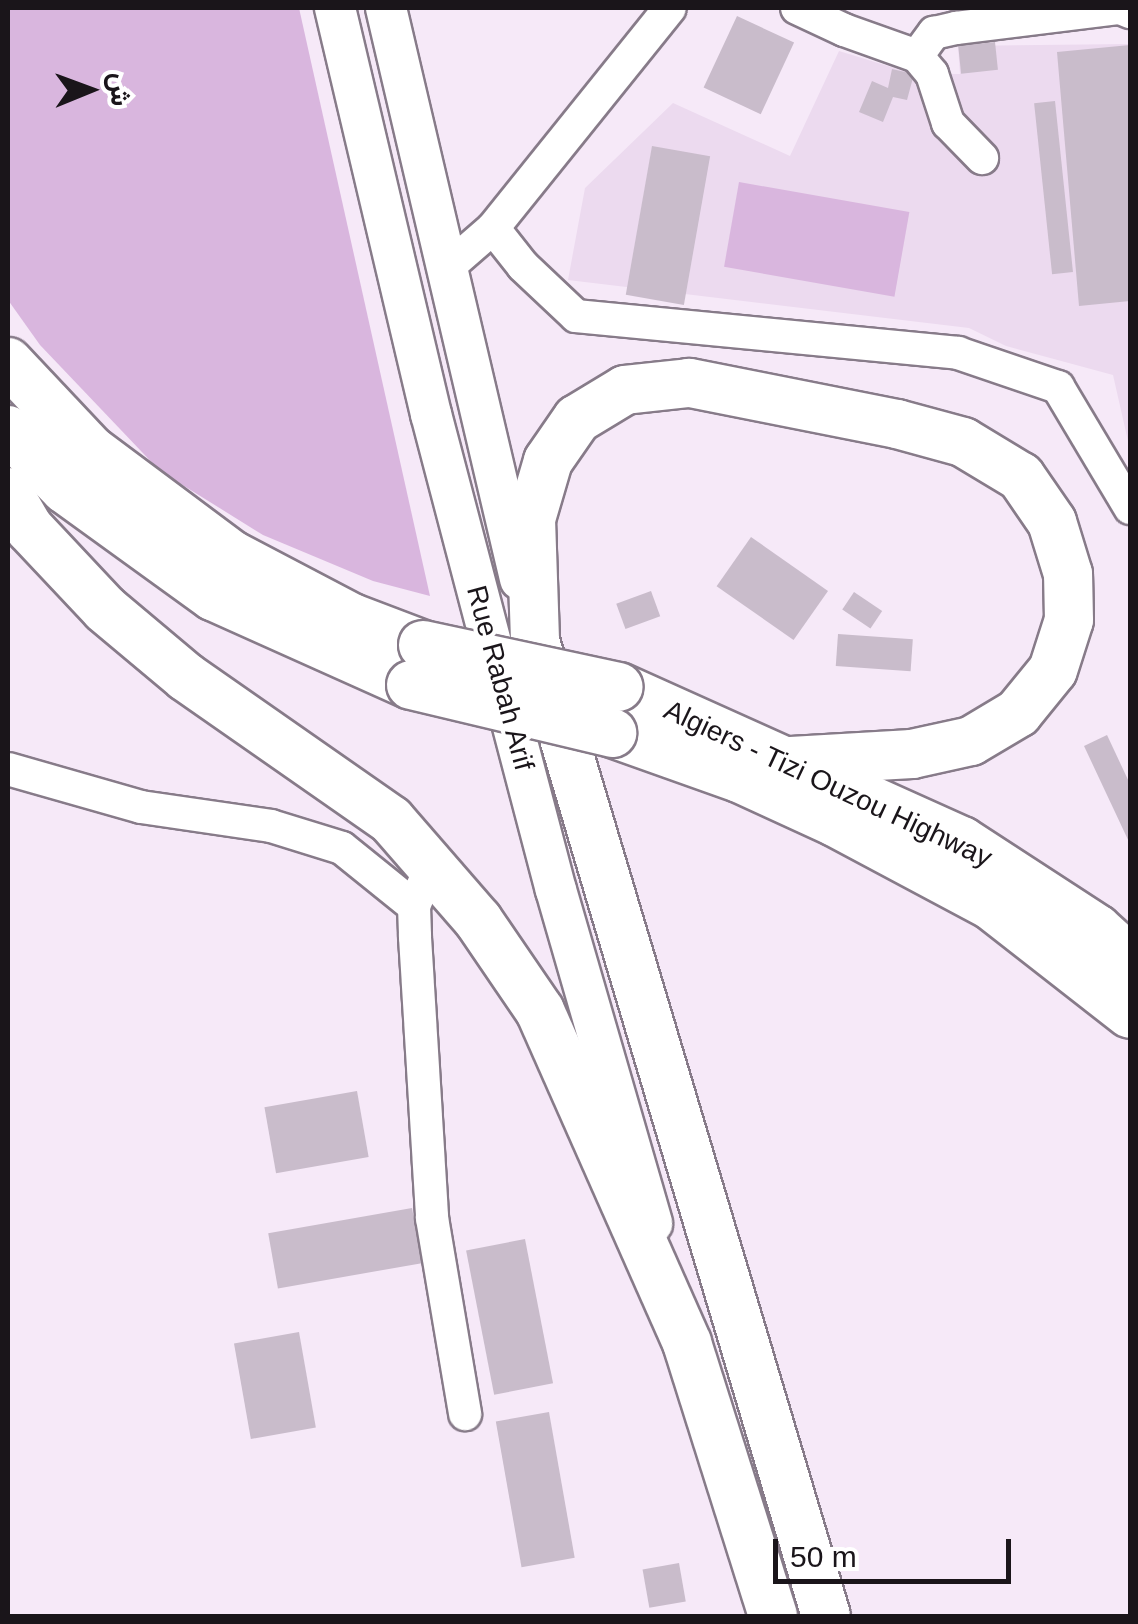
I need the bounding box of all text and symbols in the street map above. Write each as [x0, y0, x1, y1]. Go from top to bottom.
north arrow [40, 40, 140, 140]
text: ش [105, 72, 136, 107]
street label: Rue Rabah Arif [459, 581, 541, 775]
street label: Algiers - Tizi Ouzou Highway [658, 693, 998, 875]
scale bar [778, 1519, 1016, 1581]
text: 50 m [790, 1540, 857, 1573]

